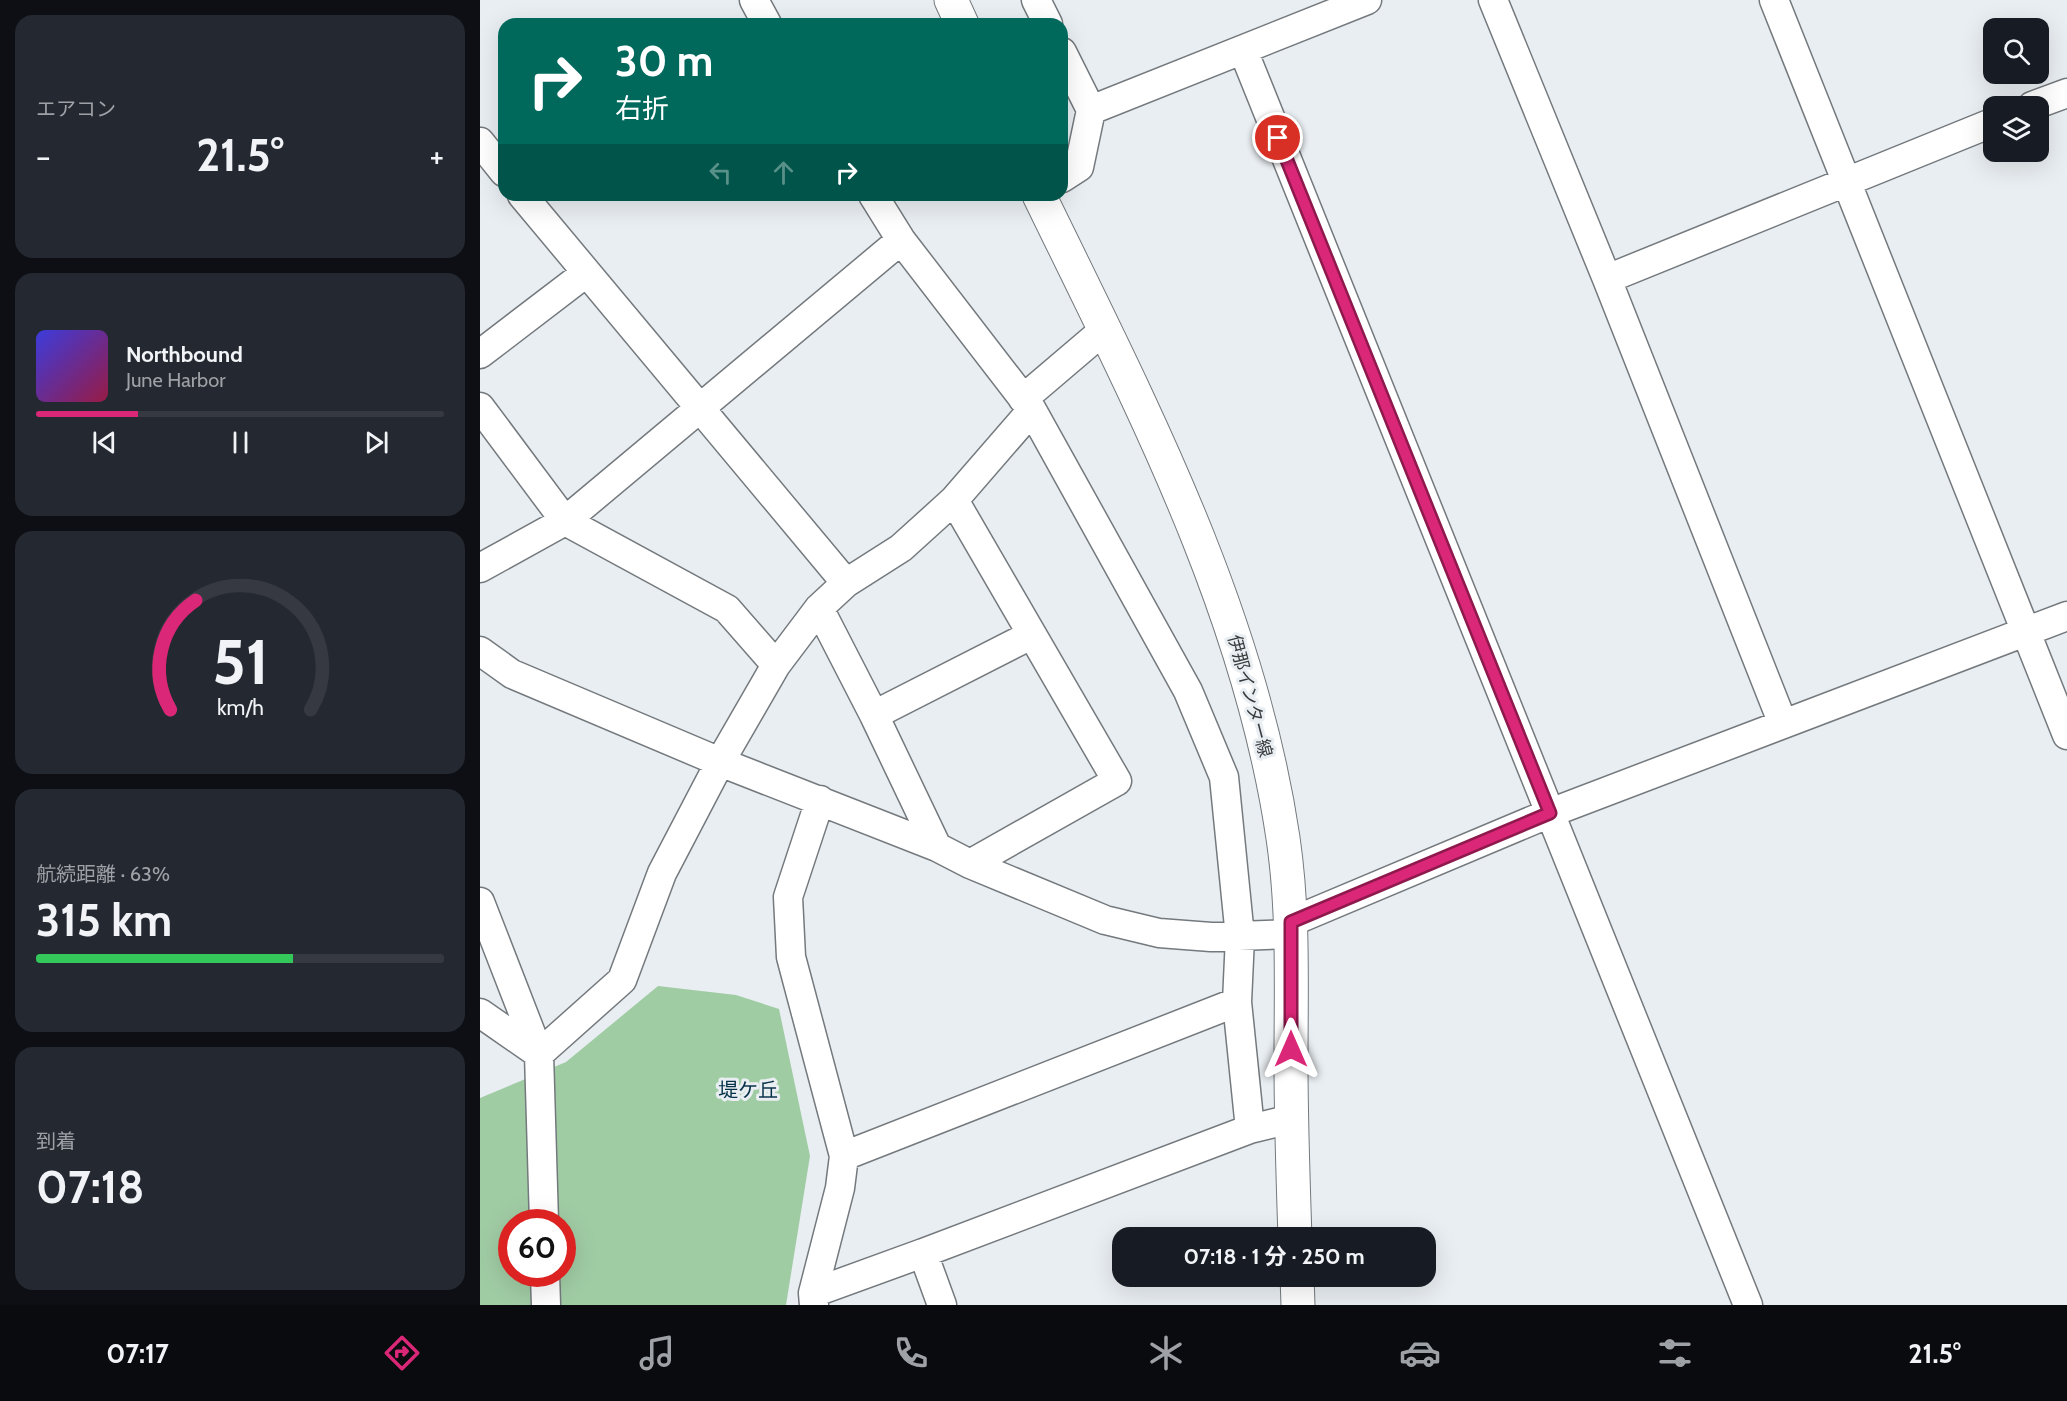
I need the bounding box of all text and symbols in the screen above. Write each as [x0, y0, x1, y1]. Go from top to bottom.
map controls [1983, 18, 2049, 162]
button: search [1983, 18, 2049, 84]
text: 30 m [615, 35, 713, 87]
icon: right [516, 42, 594, 120]
text: 右折 [615, 92, 669, 125]
button: layers [1983, 96, 2049, 162]
text: エアコン [36, 97, 116, 121]
pin [1252, 112, 1303, 163]
icon: arrive [1261, 121, 1294, 154]
text: 21.5° [196, 128, 284, 182]
text: − [36, 136, 51, 176]
text: + [429, 136, 444, 176]
icon: left [704, 156, 737, 189]
icon: ahead [767, 156, 800, 189]
icon: right [830, 156, 863, 189]
text: Northbound [126, 341, 243, 368]
text: June Harbor [126, 368, 226, 392]
icon: previous [88, 426, 121, 459]
icon: pause [224, 426, 257, 459]
icon: next [360, 426, 393, 459]
text: 51 [212, 624, 268, 700]
street label: 伊那インター線 [1223, 632, 1277, 760]
text: km/h [217, 694, 263, 720]
text: 航続距離 · 63% [36, 862, 170, 886]
text: 315 km [36, 893, 172, 947]
position arrow [1259, 1017, 1323, 1081]
district label: 堤ケ丘 [718, 1078, 778, 1102]
text: 到着 [36, 1129, 76, 1153]
text: 07:18 [36, 1160, 145, 1214]
speed limit sign: 60 [498, 1209, 576, 1287]
text: 07:18 · 1 分 · 250 m [1183, 1243, 1365, 1270]
icon: directions [381, 1332, 423, 1374]
icon: music [636, 1332, 678, 1374]
icon: phone [890, 1332, 932, 1374]
icon: climate [1145, 1332, 1187, 1374]
icon: car [1399, 1332, 1441, 1374]
icon: filters [1654, 1332, 1696, 1374]
text: 07:17 [106, 1337, 169, 1370]
text: 21.5° [1908, 1337, 1961, 1370]

